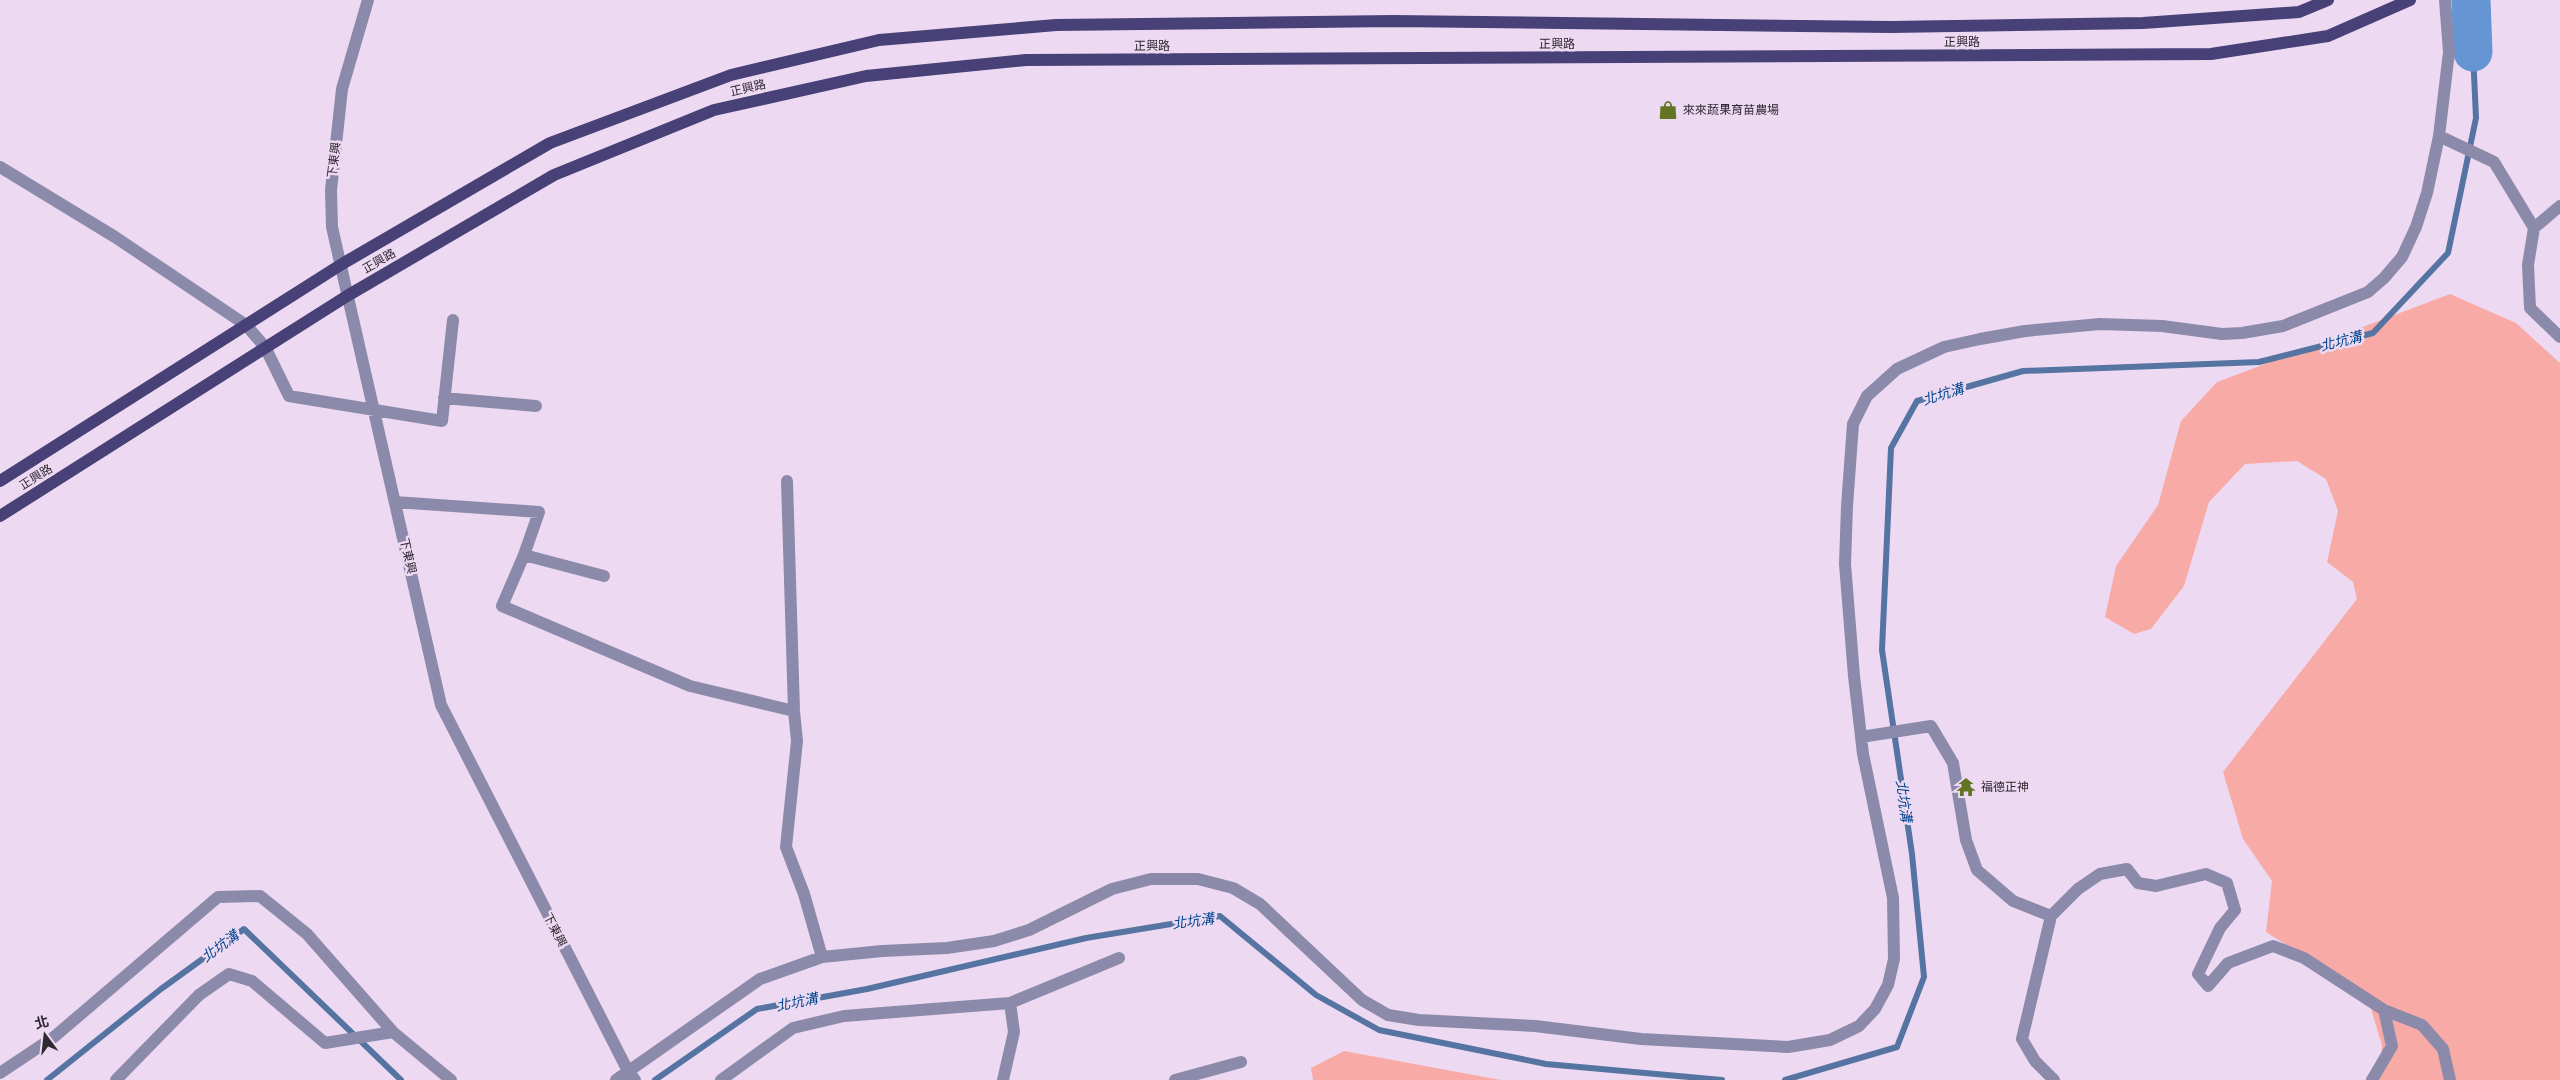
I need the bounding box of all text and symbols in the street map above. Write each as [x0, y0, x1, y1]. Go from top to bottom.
street label: 正興路 [1944, 34, 1980, 49]
street label: 正興路 [1539, 36, 1575, 51]
street label: 正興路 [1134, 38, 1170, 53]
street label: 正興路 [729, 76, 767, 99]
shop icon: 來來蔬果育苗農場 [1657, 99, 1679, 121]
place label: 來來蔬果育苗農場 [1683, 102, 1779, 117]
street label: 下東興 [324, 141, 343, 179]
street label: 正興路 [359, 245, 398, 276]
water label: 北坑溝 [2318, 327, 2365, 355]
water label: 北坑溝 [1920, 379, 1968, 409]
street label: 正興路 [16, 461, 55, 492]
street label: 下東興 [397, 537, 420, 575]
temple icon: 福德正神 [1955, 776, 1977, 798]
water label: 北坑溝 [1892, 779, 1916, 825]
place label: 福德正神 [1981, 779, 2029, 794]
water label: 北坑溝 [1171, 909, 1217, 933]
street label: 下東興 [541, 910, 570, 949]
water label: 北坑溝 [198, 925, 244, 966]
water label: 北坑溝 [775, 989, 821, 1015]
north arrow [20, 1010, 70, 1060]
text: 北 [33, 1012, 51, 1033]

